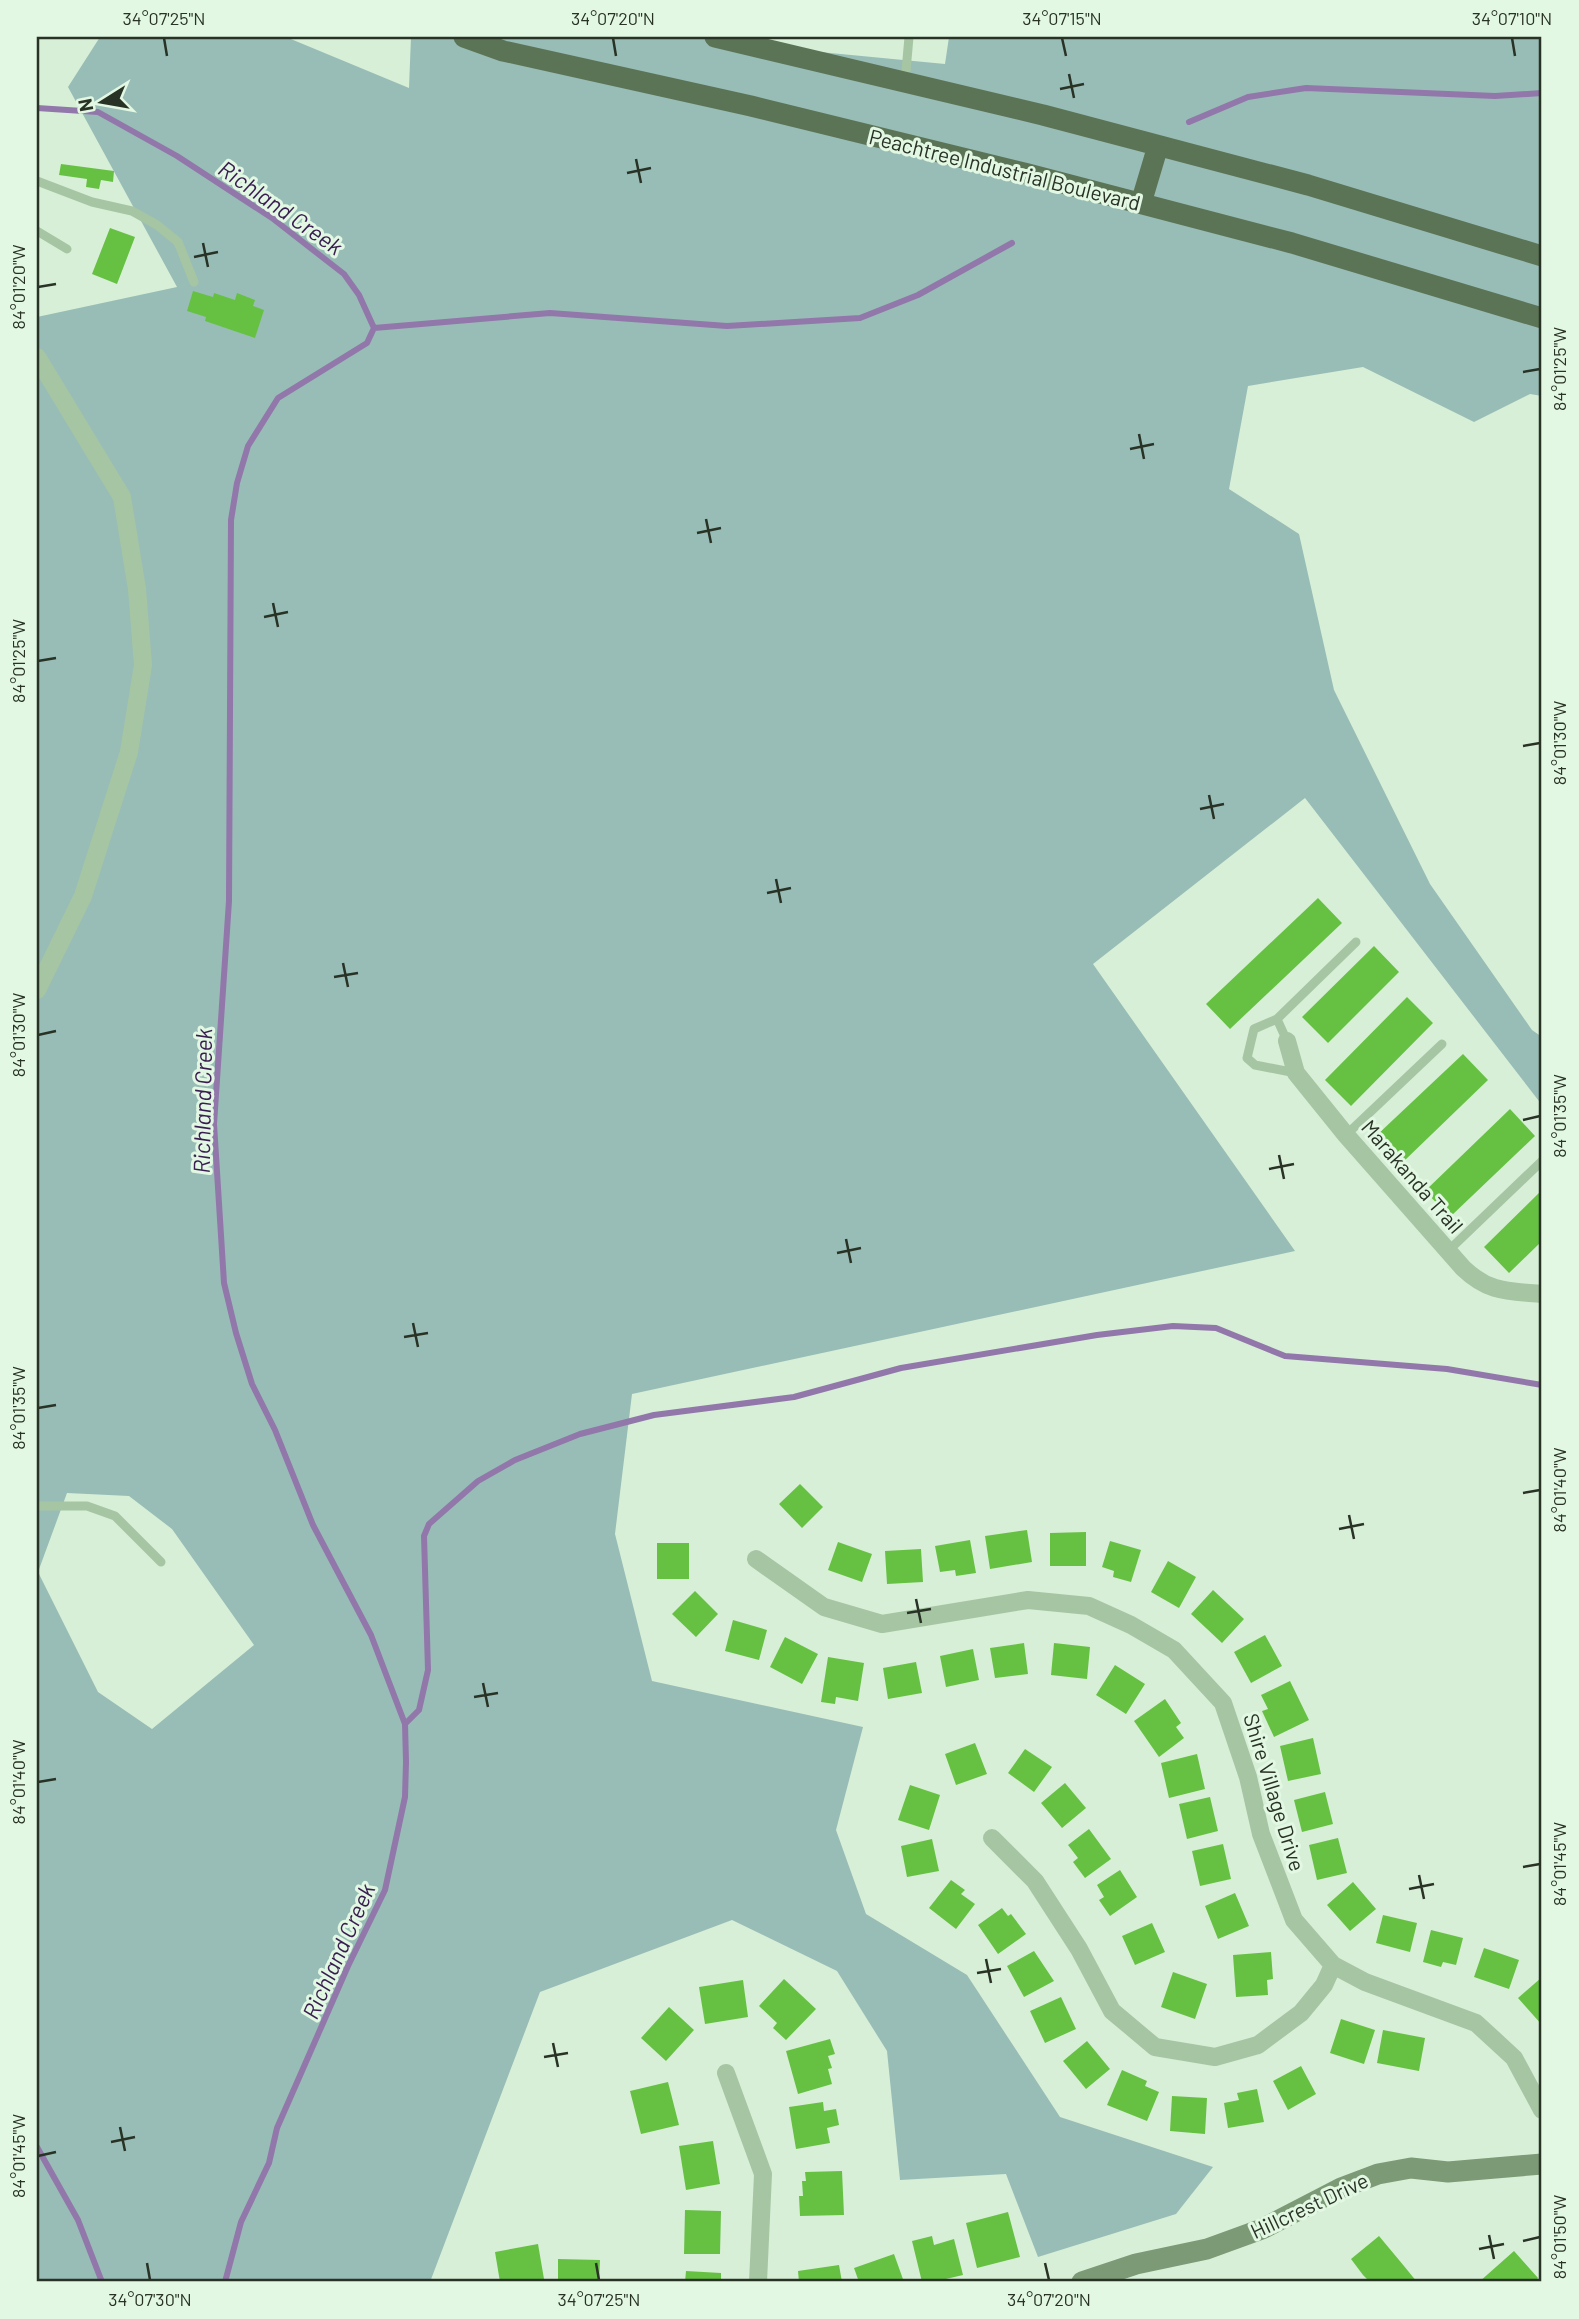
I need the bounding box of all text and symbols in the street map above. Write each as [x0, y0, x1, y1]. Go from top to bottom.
text: 34°07'25"N [123, 7, 205, 29]
text: 34°07'20"N [571, 7, 655, 29]
text: 34°07'15"N [1022, 7, 1102, 29]
text: 34°07'10"N [1472, 7, 1552, 29]
north arrow [66, 66, 136, 136]
text: N [72, 97, 97, 114]
street label: Peachtree Industrial Boulevard [867, 123, 1143, 215]
water label: Richland Creek [213, 154, 349, 260]
text: 84°01'20"W [7, 244, 29, 329]
text: 84°01'25"W [1548, 327, 1570, 411]
text: 84°01'25"W [7, 619, 29, 703]
text: 84°01'30"W [1548, 701, 1570, 785]
text: 84°01'30"W [7, 993, 29, 1077]
water label: Richland Creek [187, 1028, 217, 1174]
text: 84°01'35"W [1548, 1074, 1570, 1158]
street label: Marakanda Trail [1357, 1114, 1469, 1238]
text: 84°01'35"W [7, 1366, 29, 1450]
text: 84°01'40"W [1548, 1447, 1570, 1532]
street label: Shire Village Drive [1239, 1710, 1311, 1874]
text: 84°01'40"W [7, 1739, 29, 1824]
text: 84°01'45"W [1548, 1822, 1570, 1906]
water label: Richland Creek [296, 1879, 380, 2023]
text: 84°01'45"W [7, 2114, 29, 2198]
street label: Hillcrest Drive [1246, 2167, 1372, 2243]
text: 84°01'50"W [1548, 2195, 1570, 2279]
text: 34°07'30"N [108, 2288, 192, 2310]
text: 34°07'25"N [558, 2288, 640, 2310]
text: 34°07'20"N [1007, 2288, 1091, 2310]

